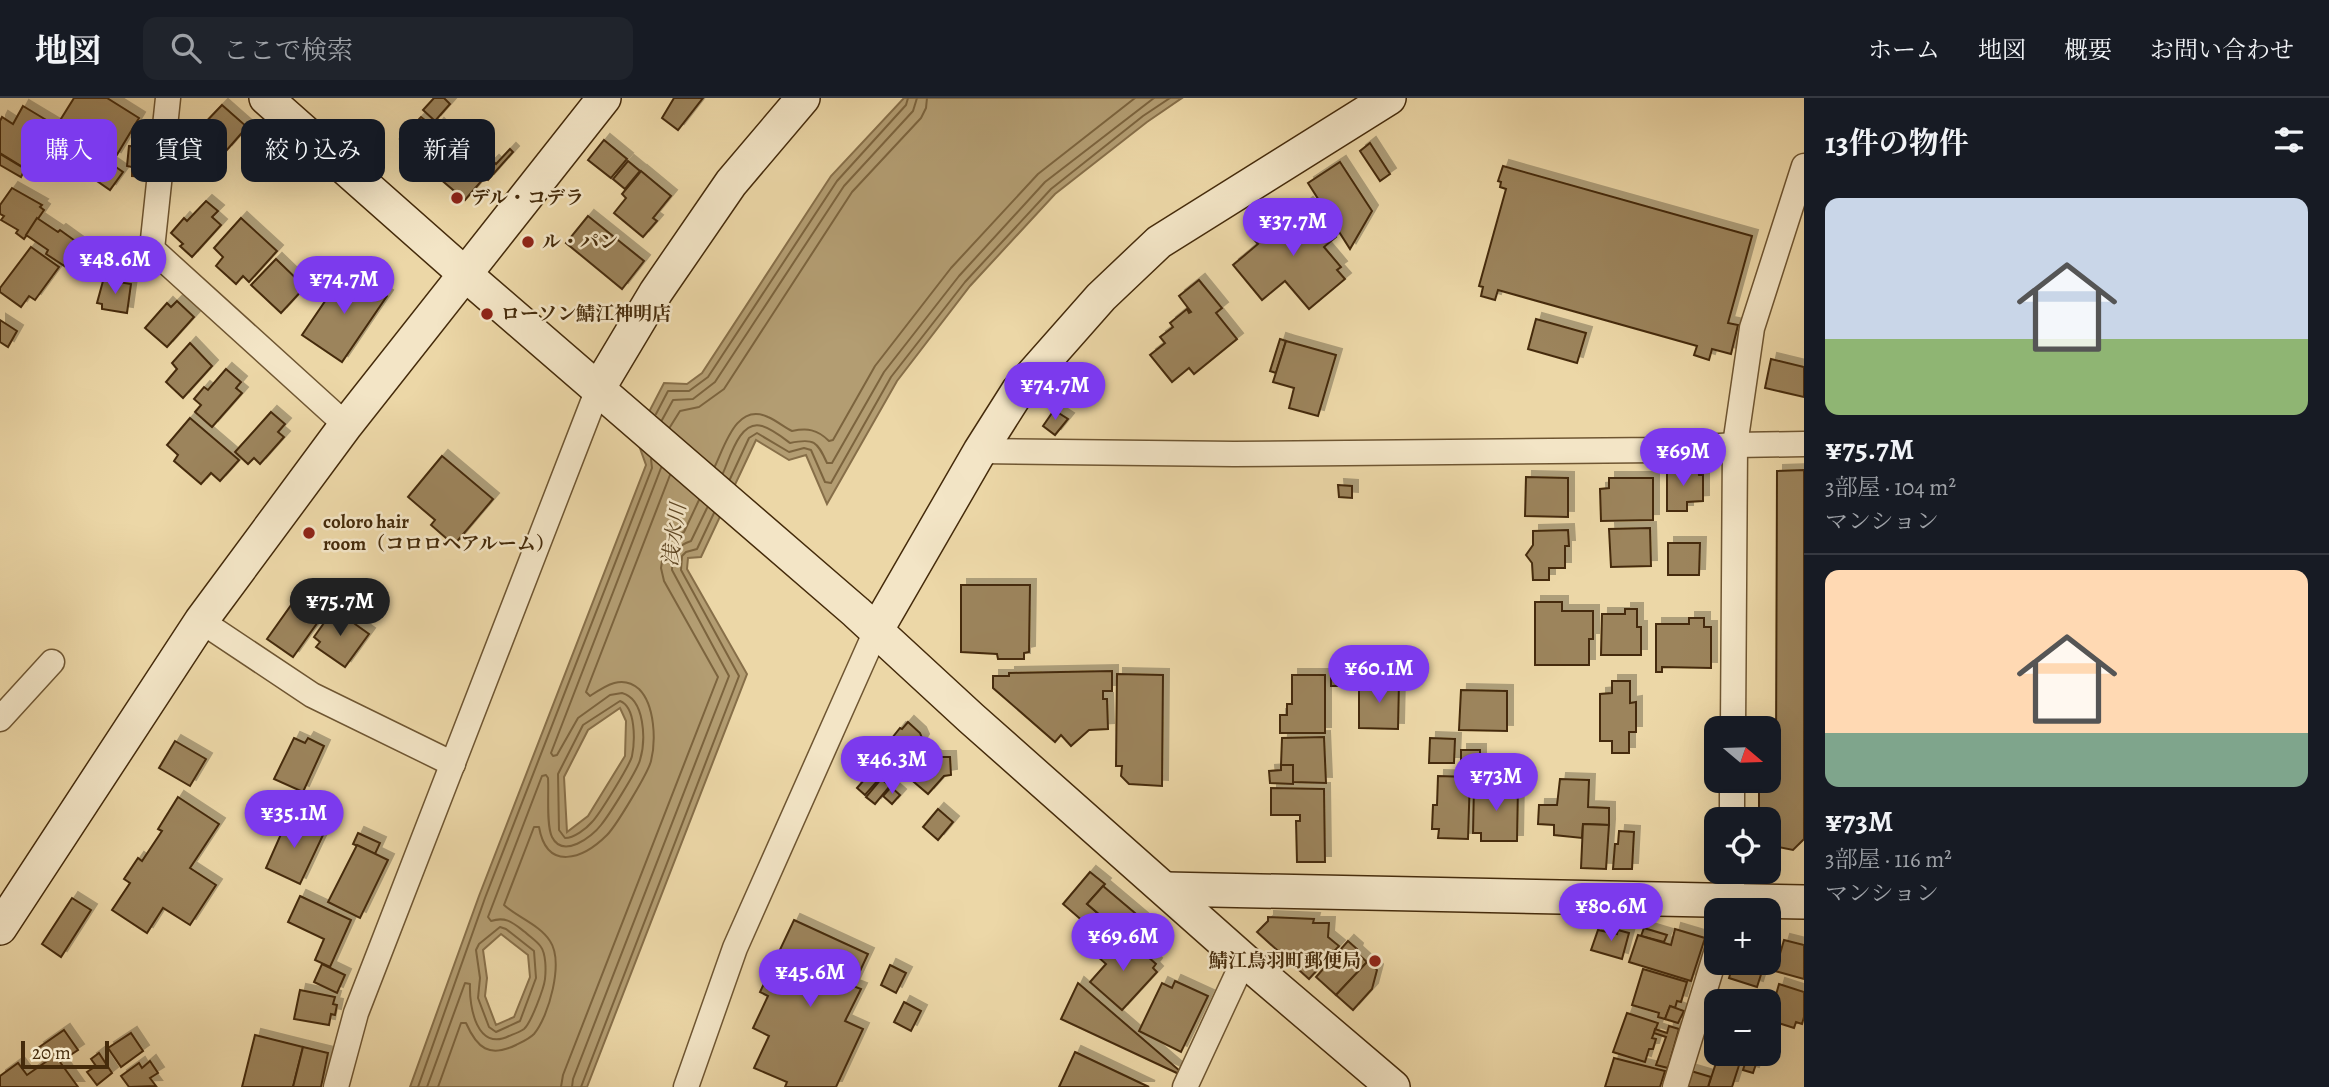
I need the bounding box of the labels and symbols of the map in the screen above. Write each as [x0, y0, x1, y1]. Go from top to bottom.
place label: デル・コデラ [471, 185, 584, 211]
marker: デル・コデラ [449, 190, 465, 206]
pin: ¥37.7M [1236, 198, 1350, 258]
place label: ル・パン [542, 229, 618, 255]
marker: ル・パン [520, 234, 536, 250]
pin: ¥48.6M [58, 236, 172, 296]
pin: ¥74.7M [287, 256, 401, 316]
place label: ローソン鯖江神明店 [501, 301, 671, 327]
marker: ローソン鯖江神明店 [479, 306, 495, 322]
pin: ¥74.7M [998, 362, 1112, 422]
pin: ¥69M [1642, 428, 1724, 488]
water label: 浅水川 [656, 500, 693, 568]
place label: coloro hair room（コロロヘアルーム） [323, 509, 555, 557]
marker: coloro hair room（コロロヘアルーム） [301, 525, 317, 541]
pin: ¥75.7M [283, 578, 397, 638]
pin: ¥60.1M [1322, 646, 1436, 705]
north arrow [1704, 716, 1782, 793]
pin: ¥46.3M [835, 736, 949, 796]
pin: ¥73M [1455, 754, 1537, 813]
pin: ¥35.1M [237, 790, 351, 850]
pin: ¥80.6M [1554, 884, 1668, 943]
pin: ¥69.6M [1066, 914, 1180, 973]
place label: 鯖江鳥羽町郵便局 [1209, 948, 1361, 974]
pin: ¥45.6M [753, 950, 867, 1009]
marker: 鯖江鳥羽町郵便局 [1367, 953, 1383, 969]
scale bar [21, 1038, 108, 1070]

